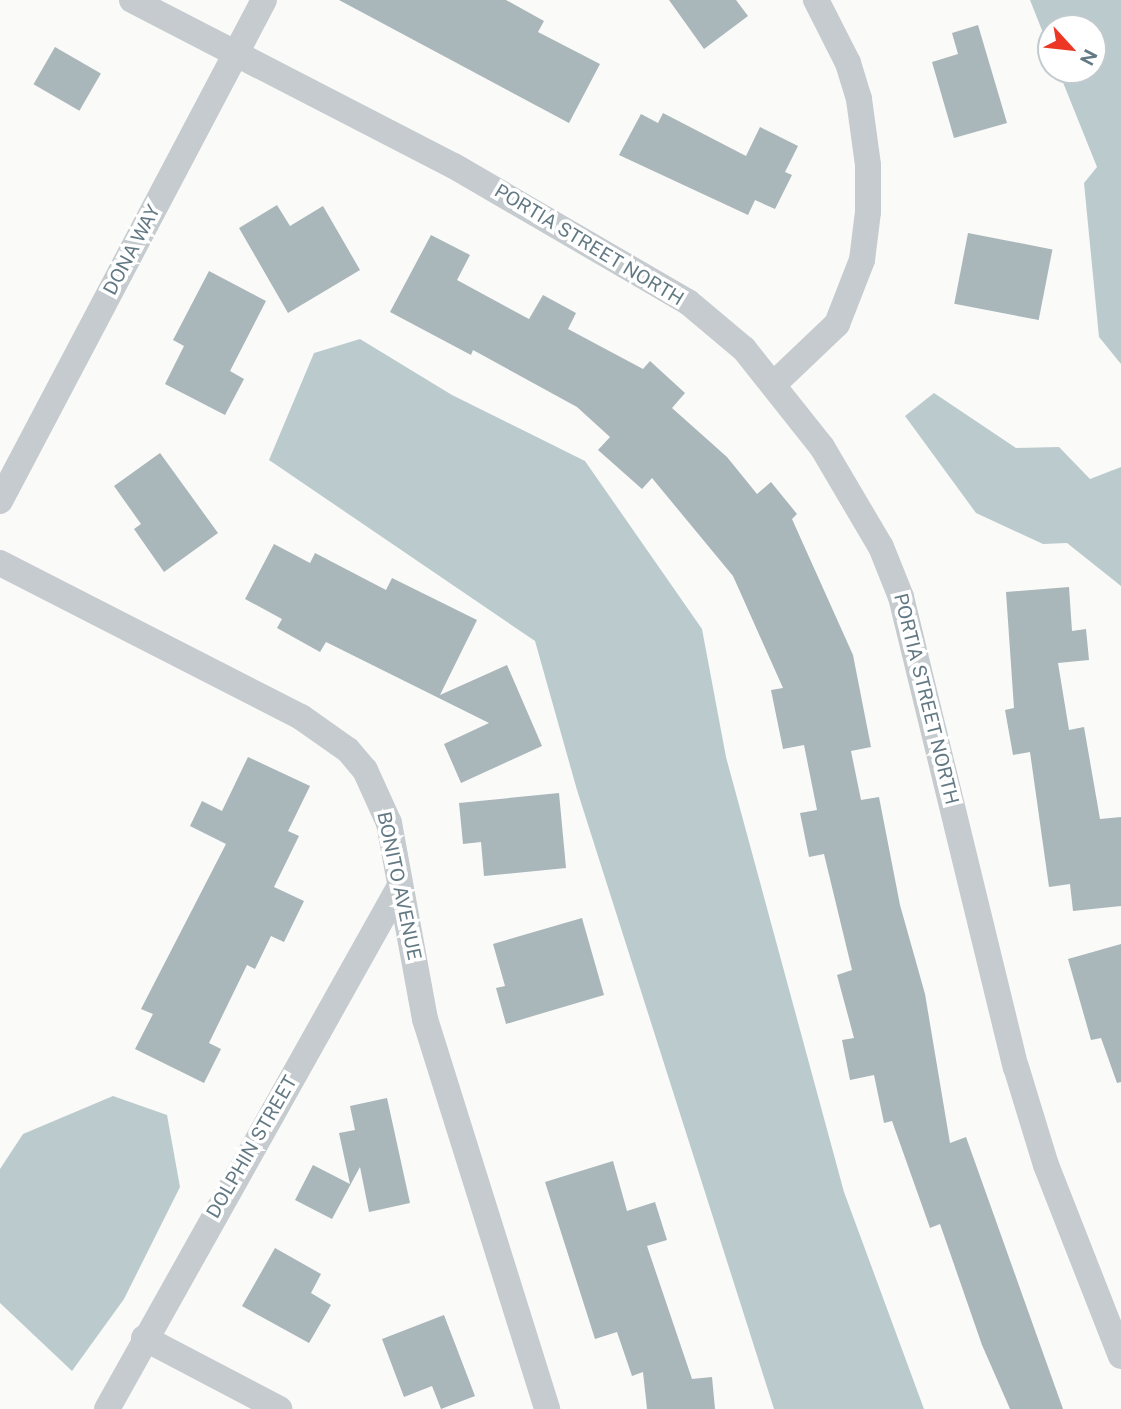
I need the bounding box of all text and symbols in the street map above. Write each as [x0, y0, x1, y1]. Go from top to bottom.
north arrow [1037, 14, 1107, 84]
text: N [1076, 46, 1102, 69]
street label: PORTIA STREET NORTH [490, 179, 688, 311]
street label: DONA WAY [99, 201, 165, 299]
street label: PORTIA STREET NORTH [889, 591, 963, 807]
street label: BONITO AVENUE [372, 810, 426, 962]
street label: DOLPHIN STREET [202, 1072, 302, 1222]

